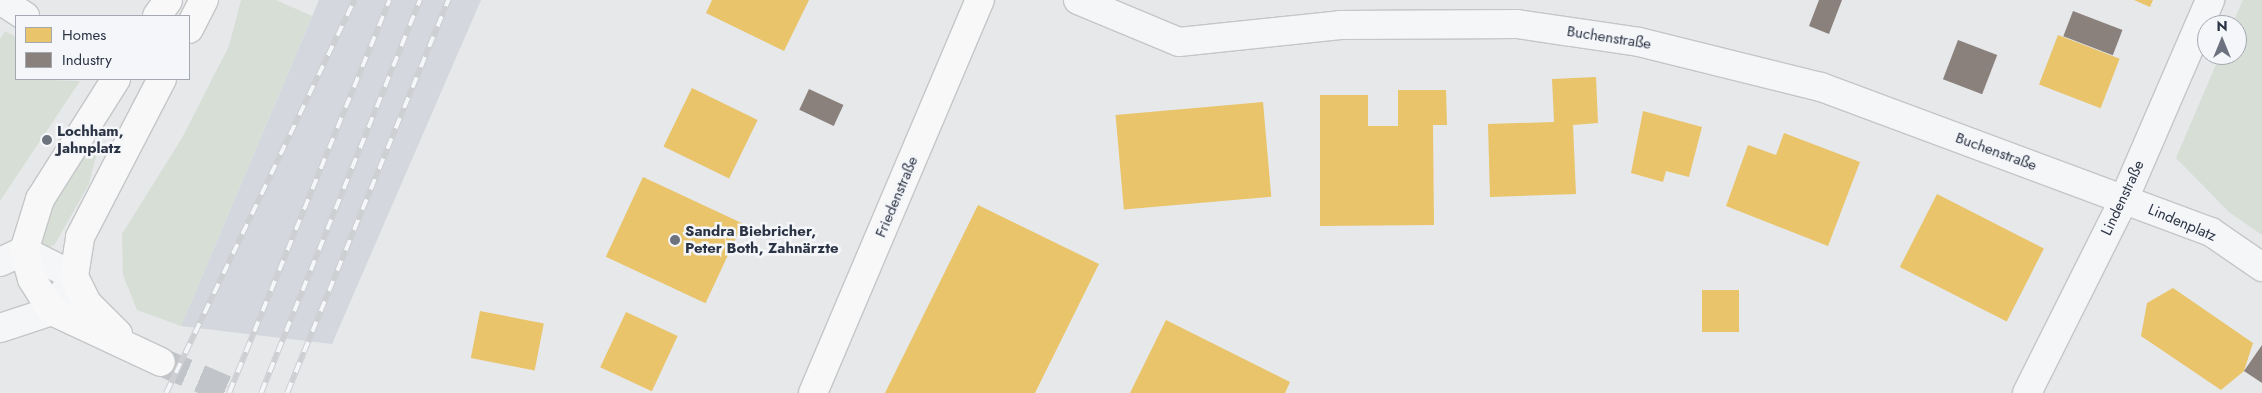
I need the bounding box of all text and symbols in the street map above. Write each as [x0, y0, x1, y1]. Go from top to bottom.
legend [15, 15, 190, 80]
north arrow [2197, 15, 2247, 65]
text: N [2216, 16, 2228, 36]
street label: Buchenstraße [1566, 22, 1652, 54]
text: Homes [62, 24, 106, 46]
text: Industry [62, 49, 112, 71]
place label: Lochham, Jahnplatz [57, 122, 123, 157]
street label: Buchenstraße [1953, 129, 2039, 175]
marker: Lochham, Jahnplatz [41, 134, 53, 146]
street label: Friedenstraße [872, 154, 922, 240]
street label: Lindenstraße [2098, 158, 2148, 238]
street label: Lindenplatz [2145, 201, 2219, 245]
place label: Sandra Biebricher, Peter Both, Zahnärzte [685, 222, 839, 257]
marker: Sandra Biebricher, Peter Both, Zahnärzte [669, 234, 681, 246]

